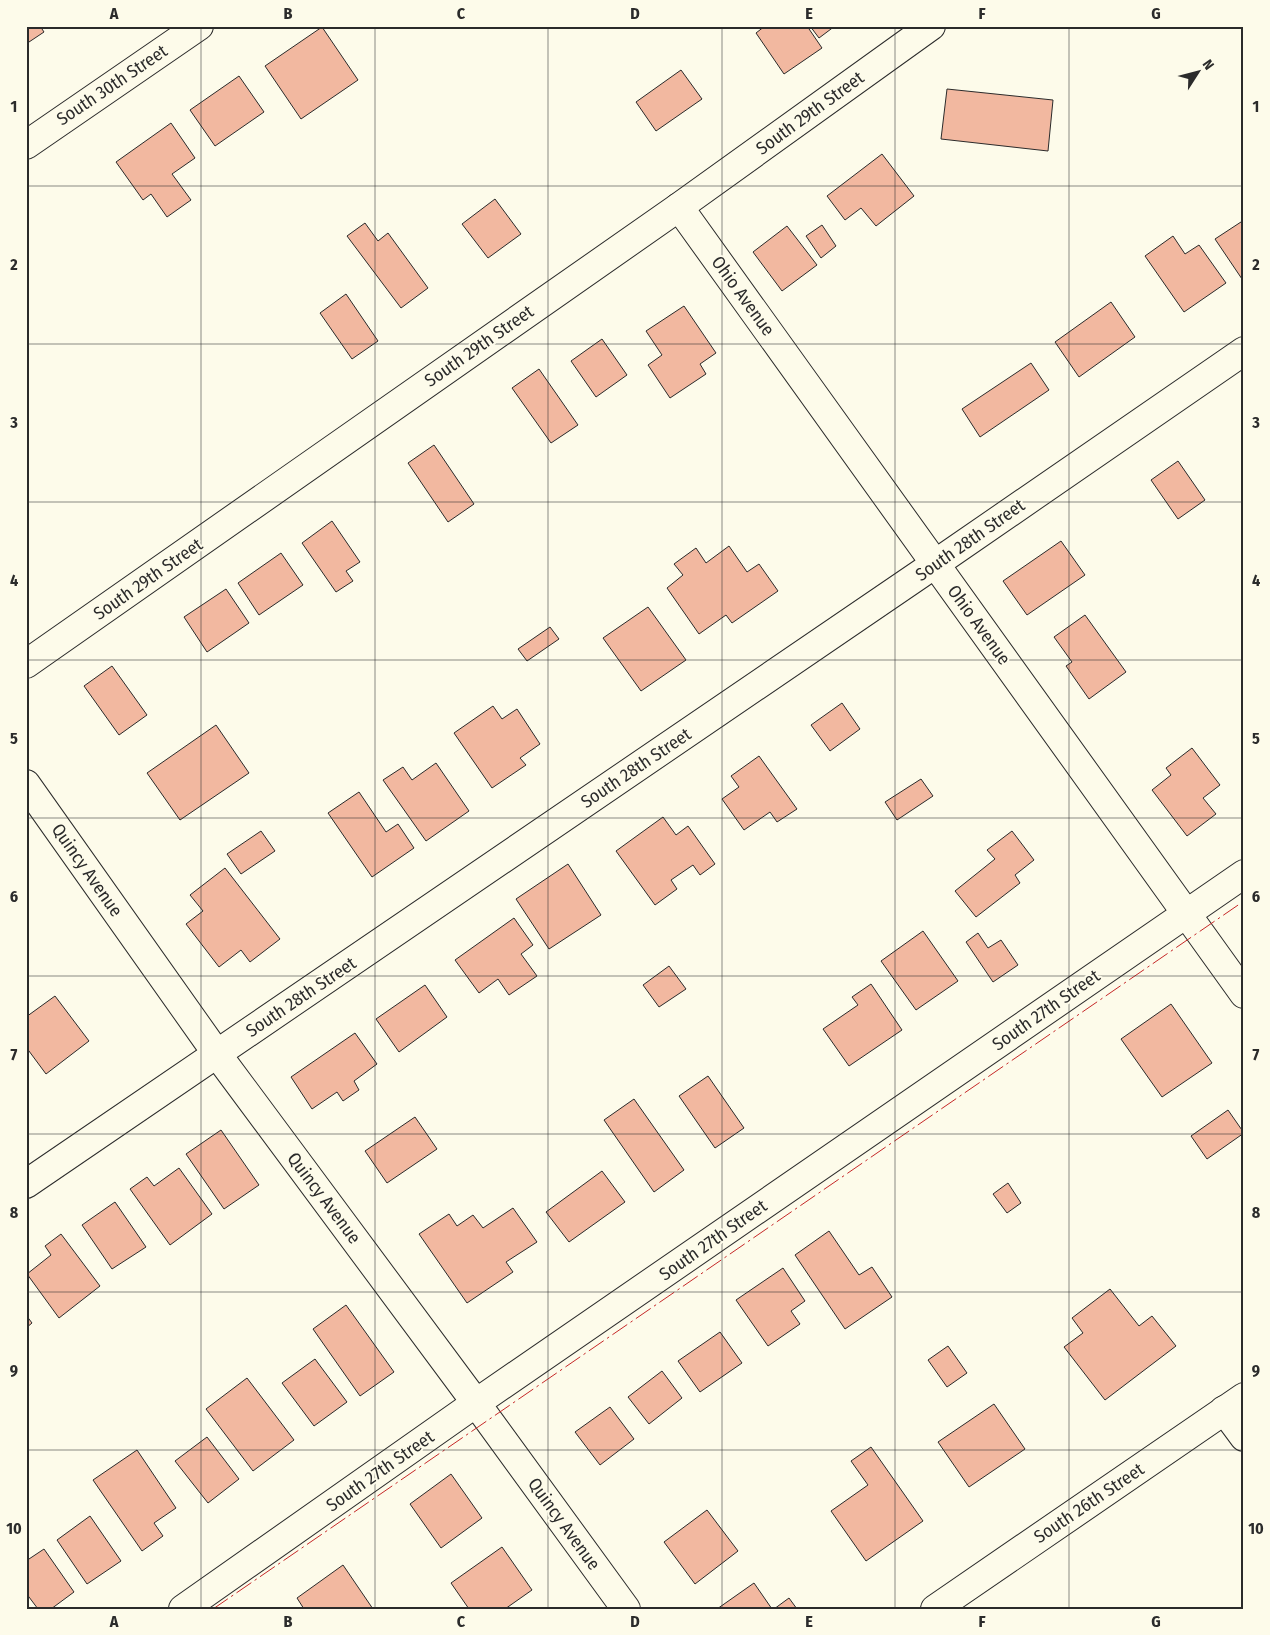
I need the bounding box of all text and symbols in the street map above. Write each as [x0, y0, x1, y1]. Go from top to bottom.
text: A [109, 4, 119, 23]
text: B [284, 4, 293, 23]
text: C [457, 4, 466, 23]
text: D [630, 4, 640, 23]
text: E [805, 4, 813, 23]
text: F [978, 4, 986, 23]
text: G [1151, 4, 1161, 23]
street label: South 30th Street [52, 40, 172, 130]
north arrow [1172, 48, 1222, 98]
text: N [1199, 56, 1217, 73]
street label: South 29th Street [752, 66, 868, 159]
text: 1 [11, 97, 17, 116]
text: 1 [1253, 97, 1259, 116]
street label: Ohio Avenue [707, 252, 779, 340]
text: 2 [9, 255, 18, 274]
text: 2 [1251, 255, 1260, 274]
street label: South 29th Street [420, 300, 538, 392]
text: 3 [9, 413, 18, 432]
text: 3 [1251, 413, 1260, 432]
street label: South 28th Street [911, 494, 1029, 586]
street label: South 29th Street [89, 533, 207, 625]
text: 4 [10, 571, 18, 590]
text: 4 [1252, 571, 1260, 590]
street label: Ohio Avenue [943, 581, 1015, 669]
street label: South 28th Street [577, 723, 695, 813]
text: 5 [10, 729, 18, 748]
text: 5 [1252, 729, 1260, 748]
street label: Quincy Avenue [47, 819, 127, 921]
text: 6 [10, 887, 18, 906]
text: 6 [1252, 887, 1260, 906]
street label: South 28th Street [242, 952, 360, 1042]
street label: South 27th Street [988, 965, 1104, 1055]
text: 7 [11, 1045, 18, 1064]
text: 7 [1253, 1045, 1260, 1064]
street label: Quincy Avenue [282, 1148, 366, 1248]
street label: South 27th Street [655, 1195, 771, 1285]
text: 8 [10, 1203, 19, 1222]
text: 8 [1252, 1203, 1261, 1222]
text: 9 [10, 1361, 18, 1380]
text: 9 [1252, 1361, 1260, 1380]
street label: South 27th Street [322, 1426, 438, 1516]
street label: South 26th Street [1030, 1458, 1148, 1548]
street label: Quincy Avenue [523, 1474, 605, 1575]
text: 10 [6, 1519, 22, 1538]
text: 10 [1248, 1519, 1264, 1538]
text: A [109, 1612, 119, 1631]
text: B [284, 1612, 293, 1631]
text: C [457, 1612, 466, 1631]
text: D [630, 1612, 640, 1631]
text: E [805, 1612, 813, 1631]
text: F [978, 1612, 986, 1631]
text: G [1151, 1612, 1161, 1631]

